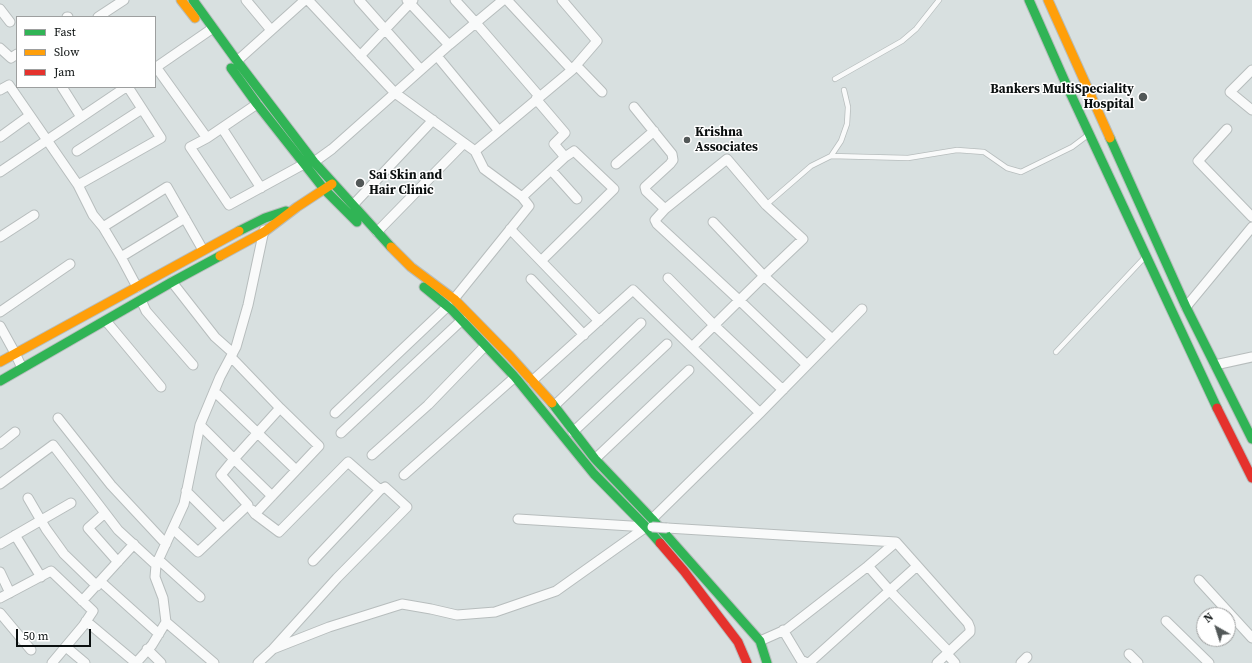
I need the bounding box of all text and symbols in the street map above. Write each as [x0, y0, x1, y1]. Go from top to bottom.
legend [16, 16, 156, 88]
text: Fast [54, 24, 76, 40]
text: Slow [54, 44, 79, 60]
text: Jam [54, 64, 75, 80]
place label: Bankers MultiSpeciality Hospital [990, 82, 1134, 113]
marker: Bankers MultiSpeciality Hospital [1137, 91, 1149, 103]
place label: Krishna Associates [695, 125, 758, 156]
marker: Krishna Associates [682, 135, 692, 145]
place label: Sai Skin and Hair Clinic [369, 168, 442, 199]
marker: Sai Skin and Hair Clinic [354, 177, 366, 189]
north arrow [1196, 607, 1236, 647]
text: N [1201, 610, 1217, 626]
scale bar [18, 621, 93, 647]
text: 50 m [23, 628, 49, 644]

